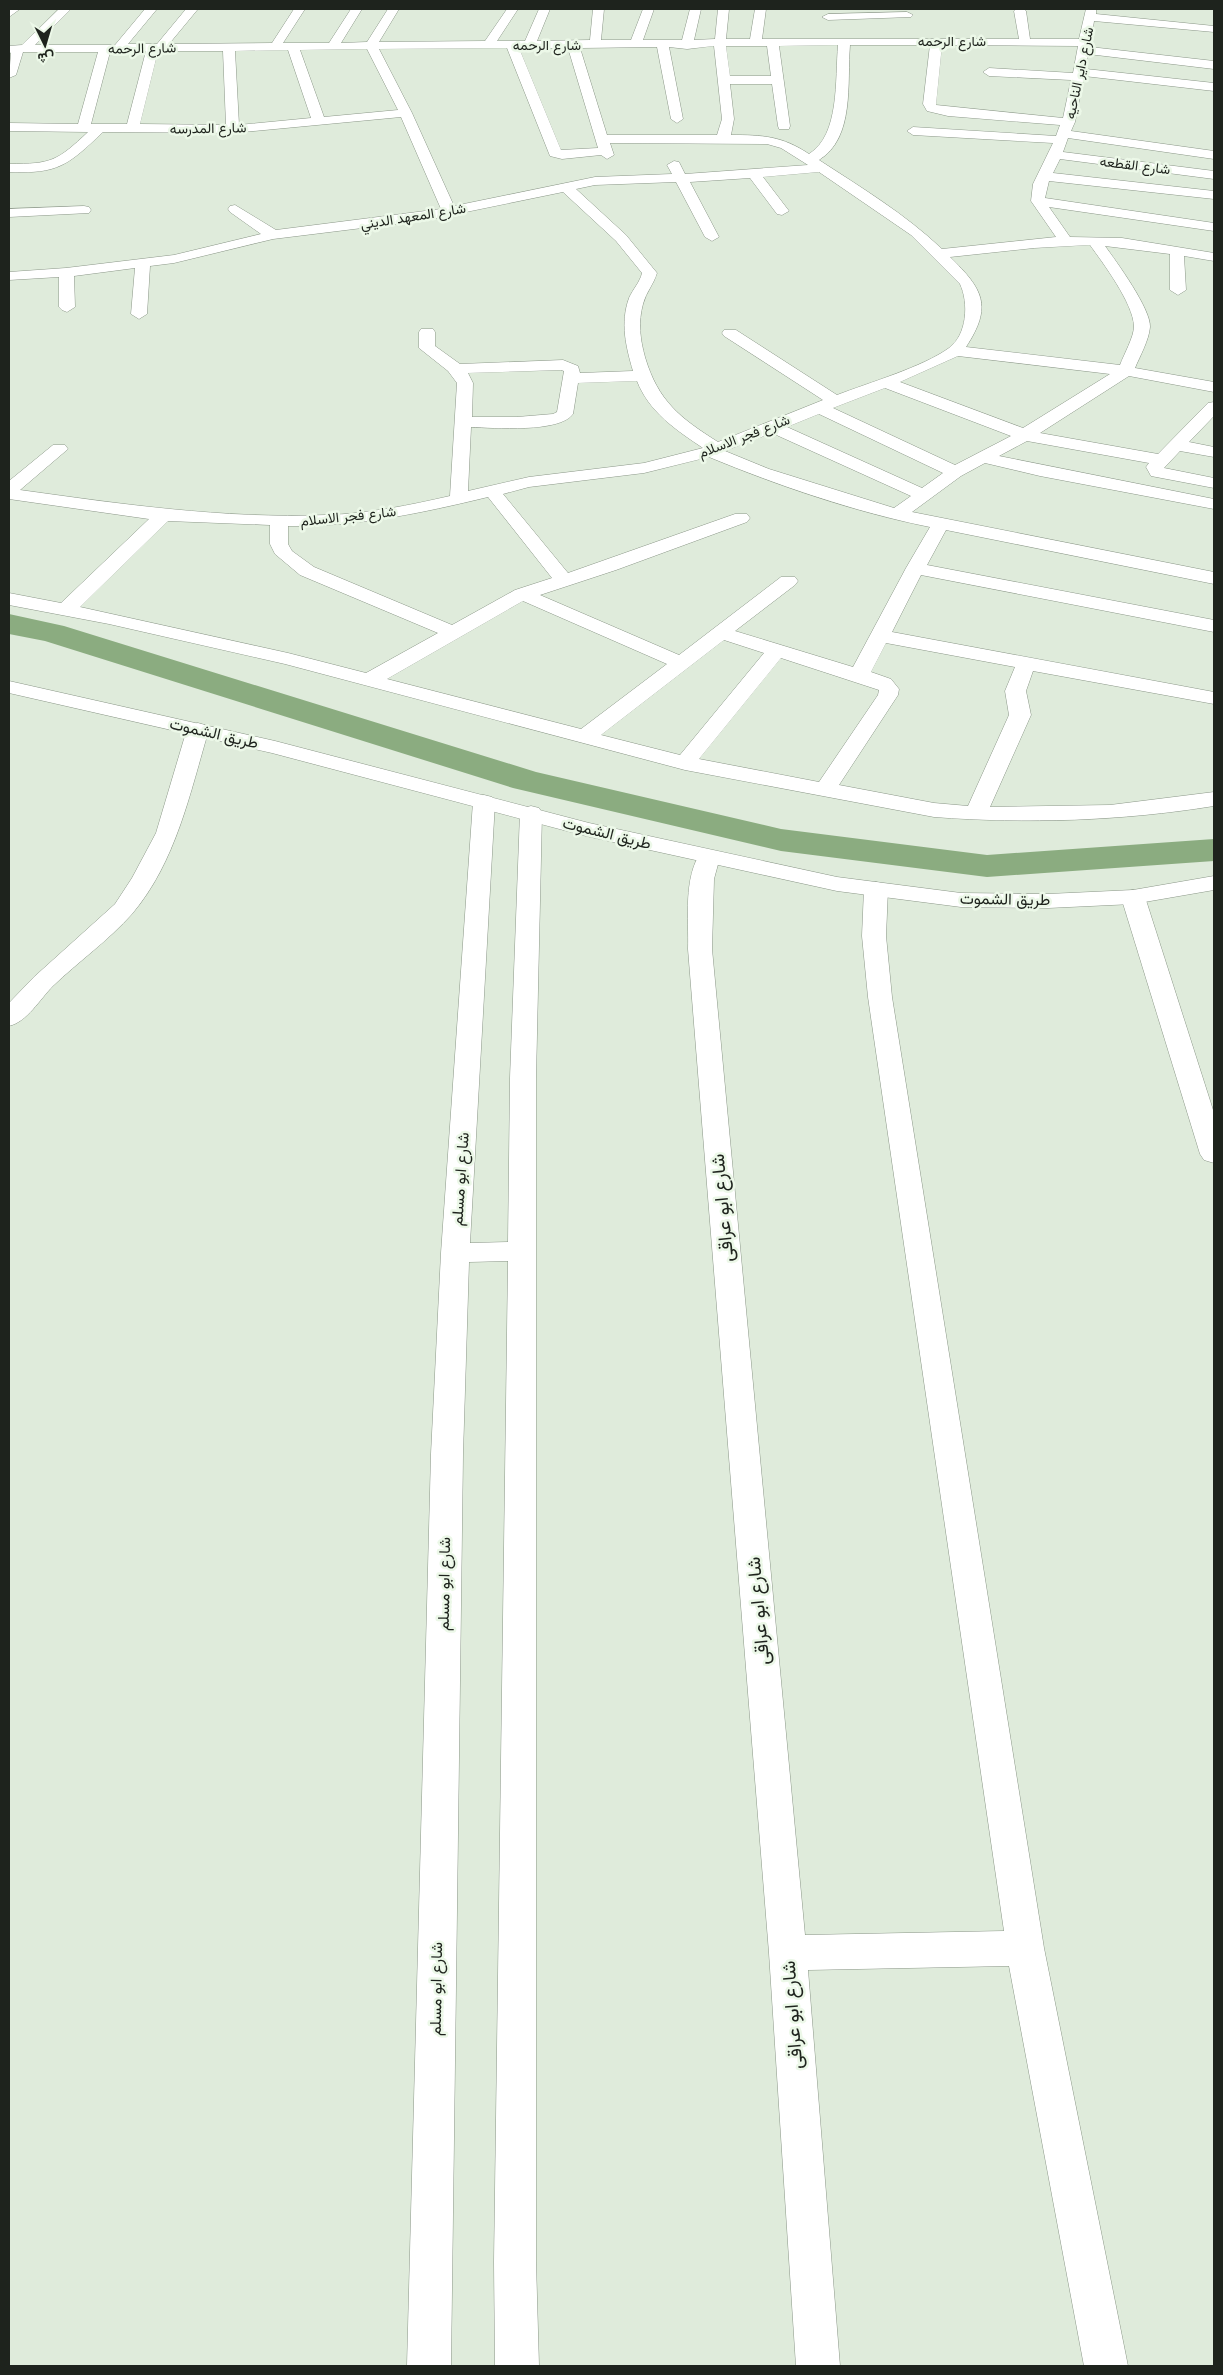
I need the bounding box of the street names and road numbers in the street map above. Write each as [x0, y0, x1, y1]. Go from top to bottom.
street label: شارع داير الناحيه [1061, 26, 1099, 121]
street label: شارع الرحمه [918, 33, 986, 52]
street label: شارع الرحمه [513, 37, 581, 56]
street label: شارع الرحمه [108, 39, 176, 60]
street label: شارع المدرسه [169, 119, 247, 140]
street label: شارع القطعه [1098, 153, 1171, 180]
street label: شارع المعهد الديني [359, 200, 468, 236]
street label: شارع فجر الاسلام [696, 411, 793, 464]
street label: شارع فجر الاسلام [299, 503, 397, 532]
street label: طريق الشموت [168, 715, 260, 753]
street label: طريق الشموت [561, 814, 653, 854]
street label: طريق الشموت [960, 890, 1050, 910]
street label: شارع ابو مسلم [448, 1132, 475, 1227]
street label: شارع ابو عراقى [707, 1153, 739, 1263]
street label: شارع ابو مسلم [435, 1537, 456, 1631]
street label: شارع ابو عراقى [743, 1556, 775, 1666]
street label: شارع ابو مسلم [427, 1942, 448, 2036]
street label: شارع ابو عراقى [778, 1960, 808, 2070]

